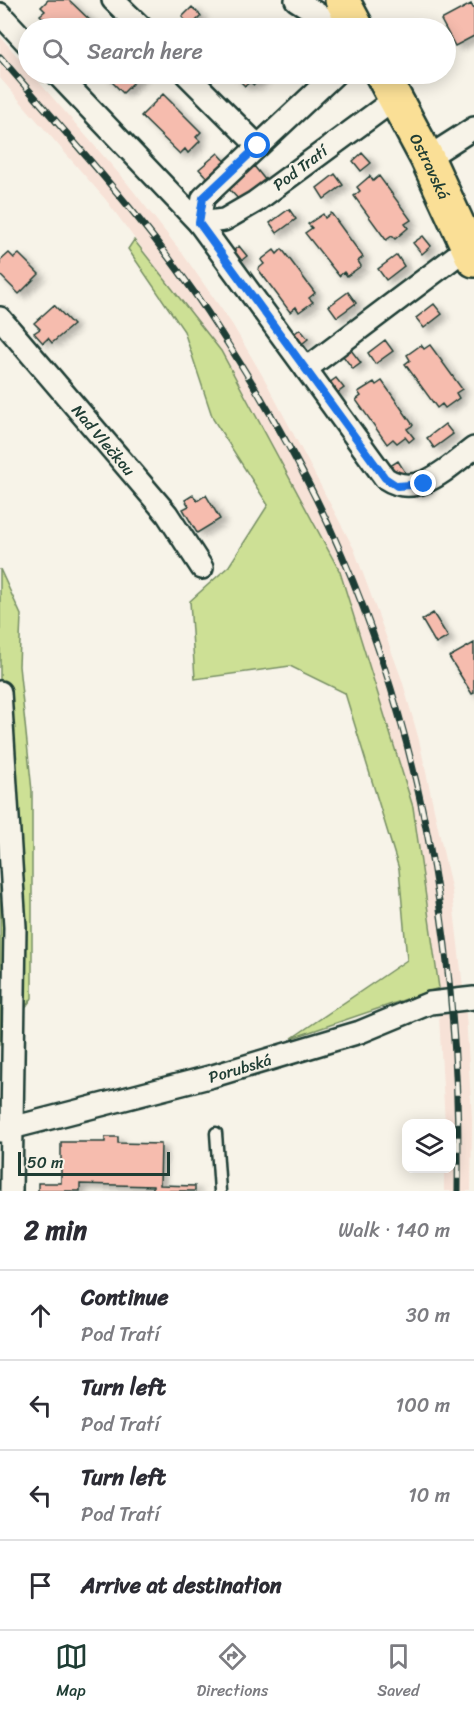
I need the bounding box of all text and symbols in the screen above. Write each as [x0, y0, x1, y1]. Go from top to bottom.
search box [18, 18, 456, 84]
text: Search here [87, 32, 203, 71]
icon: search [39, 35, 72, 68]
street label: Ostravská [402, 128, 459, 204]
route start [244, 132, 270, 158]
street label: Pod Tratí [266, 136, 336, 199]
street label: Nad Vlečkou [65, 397, 143, 483]
route end [410, 470, 436, 496]
street label: Porubská [205, 1045, 275, 1091]
map controls [402, 1119, 456, 1173]
button: layers [402, 1119, 456, 1173]
text: 50 m [27, 1148, 63, 1177]
scale bar [18, 1149, 170, 1176]
text: 2 min [24, 1207, 87, 1253]
text: Walk · 140 m [338, 1213, 450, 1248]
text: Continue [81, 1278, 169, 1317]
text: 30 m [406, 1298, 450, 1333]
icon: ahead [24, 1299, 57, 1332]
text: Pod Tratí [81, 1317, 160, 1352]
text: Turn left [81, 1368, 166, 1407]
text: 100 m [396, 1388, 450, 1423]
icon: left [24, 1389, 57, 1422]
text: Pod Tratí [81, 1407, 160, 1442]
text: Turn left [81, 1458, 166, 1497]
text: 10 m [408, 1478, 450, 1513]
icon: left [24, 1479, 57, 1512]
text: Pod Tratí [81, 1497, 160, 1532]
text: Arrive at destination [81, 1566, 282, 1605]
icon: arrive [24, 1569, 57, 1602]
tab: Map [55, 1640, 88, 1705]
tab: Directions [197, 1640, 268, 1705]
tab: Saved [377, 1640, 419, 1705]

